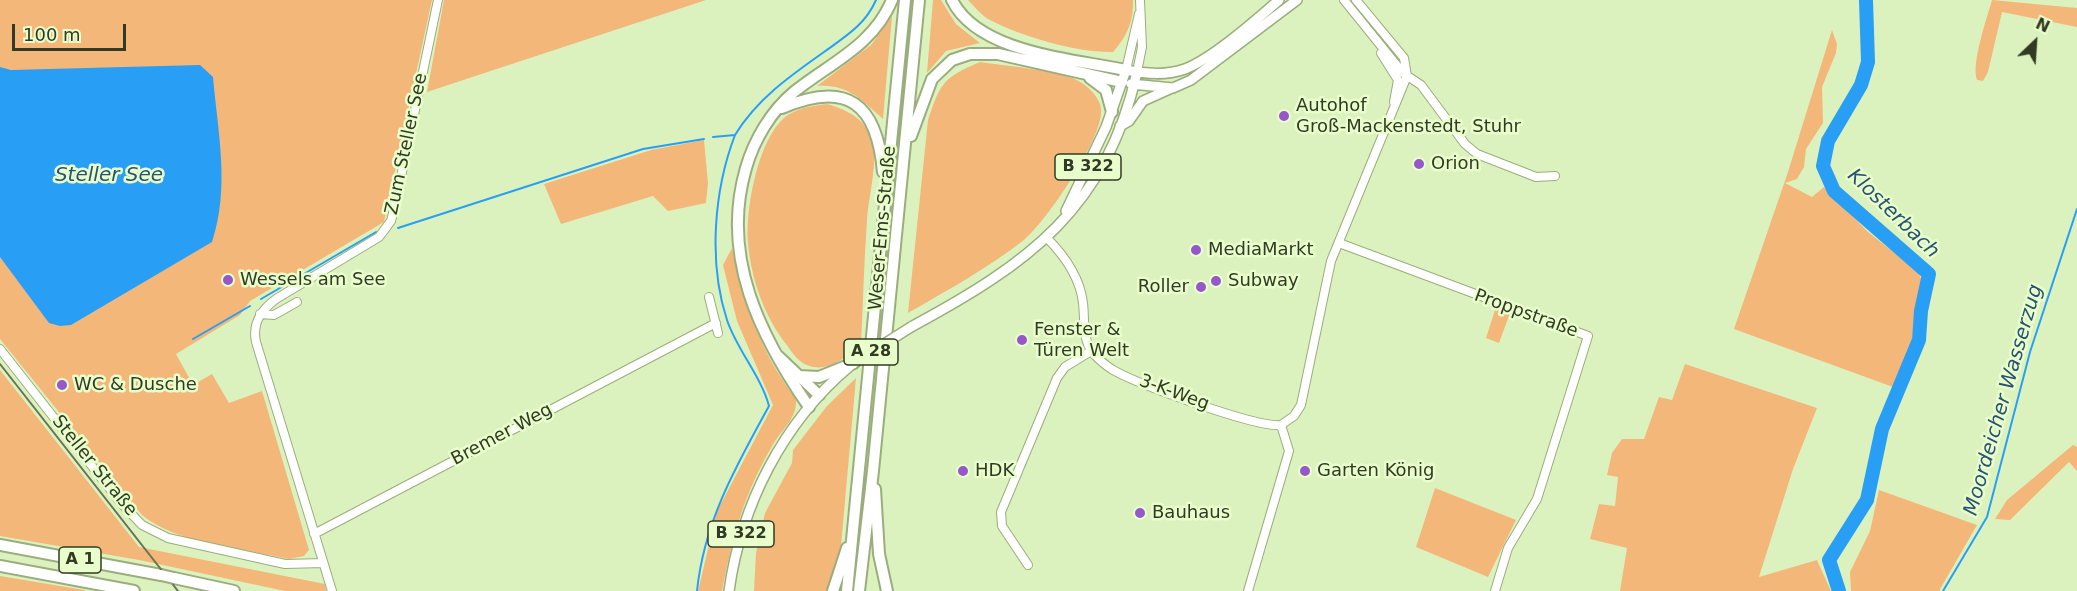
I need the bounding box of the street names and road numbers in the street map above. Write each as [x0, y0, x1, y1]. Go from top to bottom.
street label: Zum Steller See [381, 71, 433, 217]
street label: Weser-Ems-Straße [865, 145, 901, 311]
road number: B 322 [1055, 154, 1121, 180]
street label: Proppstraße [1471, 285, 1581, 343]
road number: A 28 [844, 339, 898, 365]
street label: 3-K-Weg [1136, 370, 1212, 416]
street label: Bremer Weg [448, 399, 556, 471]
street label: Steller Straße [47, 411, 141, 521]
road number: B 322 [708, 521, 774, 547]
road number: A 1 [59, 547, 101, 573]

